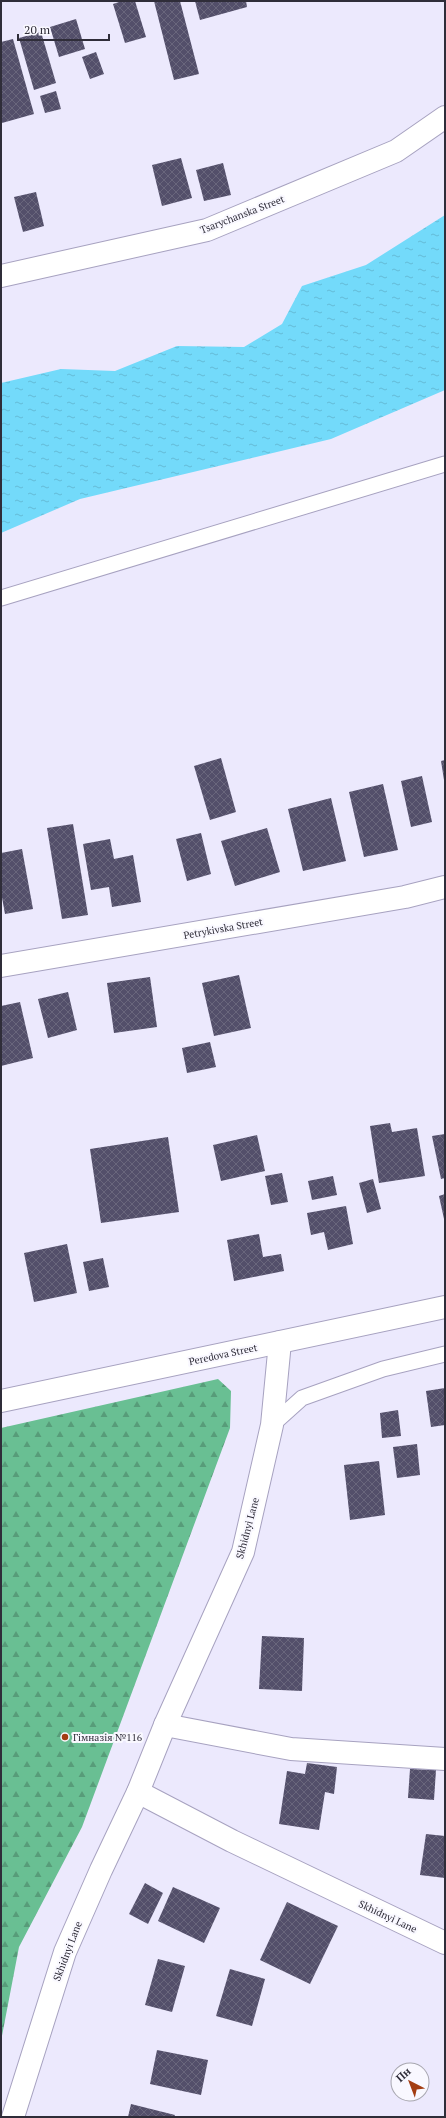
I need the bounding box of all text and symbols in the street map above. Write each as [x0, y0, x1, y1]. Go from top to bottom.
scale bar [18, 16, 109, 42]
text: 20 m [24, 22, 51, 37]
street label: Tsarychanska Street [198, 192, 286, 237]
street label: Petrykivska Street [182, 915, 264, 942]
street label: Peredova Street [188, 1341, 259, 1368]
street label: Skhidnyi Lane [233, 1496, 262, 1560]
place label: Гімназія №116 [73, 1731, 143, 1744]
marker: Гімназія №116 [60, 1732, 70, 1742]
street label: Skhidnyi Lane [357, 1897, 419, 1936]
street label: Skhidnyi Lane [50, 1919, 85, 1983]
north arrow [390, 2062, 430, 2102]
text: Пн [393, 2064, 414, 2085]

